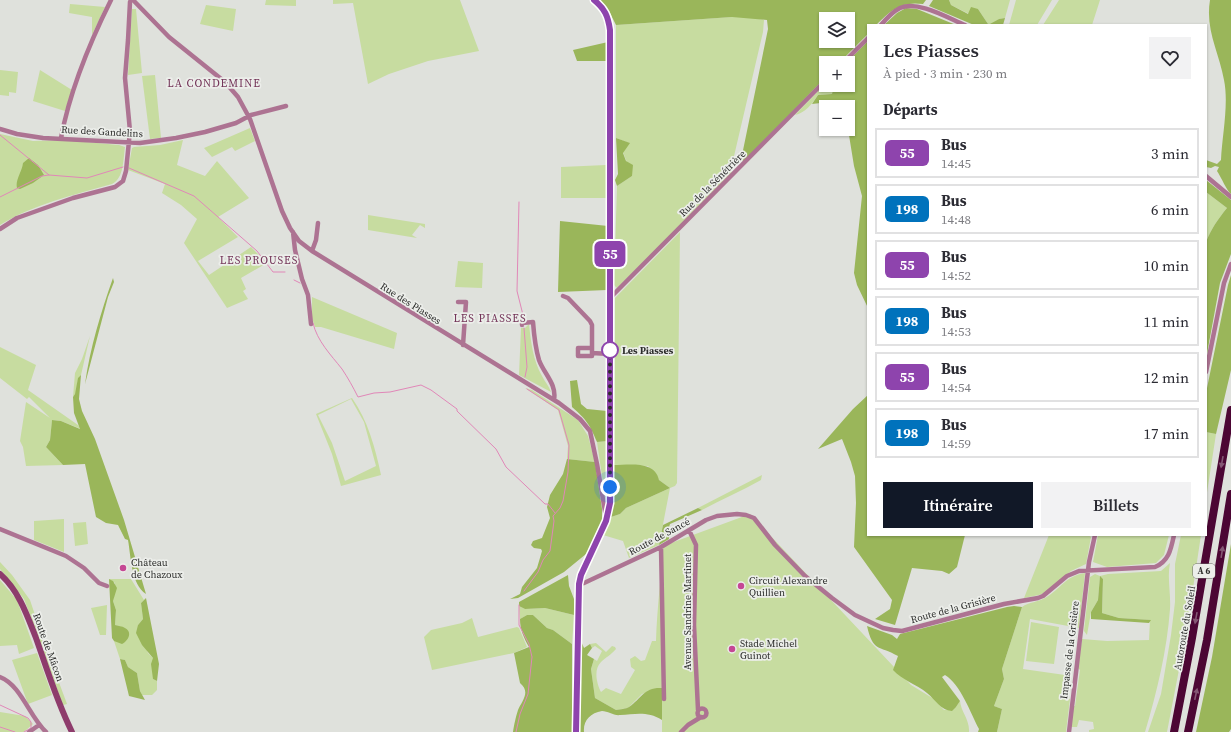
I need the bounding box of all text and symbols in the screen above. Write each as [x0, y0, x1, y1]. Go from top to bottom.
map controls [819, 12, 855, 136]
button: layers [819, 12, 855, 48]
text: Les Piasses [883, 37, 979, 63]
button: heart [1149, 37, 1191, 79]
button: + [819, 56, 855, 92]
text: À pied · 3 min · 230 m [883, 65, 1007, 82]
district label: LA CONDEMINE [167, 76, 261, 91]
text: Départs [883, 99, 938, 120]
button: − [819, 100, 855, 136]
street label: Rue des Gandelins [61, 123, 143, 140]
text: Bus [941, 134, 967, 155]
text: 55 [899, 143, 915, 163]
text: 3 min [1151, 143, 1189, 164]
street label: Rue de la Sénétrière [676, 147, 748, 219]
text: 14:45 [941, 155, 971, 172]
text: Bus [941, 190, 967, 211]
text: 198 [896, 199, 918, 219]
text: 6 min [1151, 199, 1189, 220]
text: 14:48 [941, 211, 971, 228]
line badge: 55 [592, 241, 628, 267]
text: 55 [602, 244, 618, 264]
text: Bus [941, 246, 967, 267]
district label: LES PROUSES [220, 253, 298, 268]
text: 55 [899, 255, 915, 275]
text: 10 min [1143, 255, 1189, 276]
text: 14:52 [941, 267, 971, 284]
street label: Rue des Piasses [378, 280, 444, 327]
text: Bus [941, 302, 967, 323]
district label: LES PIASSES [453, 311, 527, 326]
text: 198 [896, 311, 918, 331]
text: 11 min [1143, 311, 1189, 332]
text: 14:53 [941, 323, 971, 340]
marker: Les Piasses [601, 341, 619, 359]
place label: Les Piasses [622, 344, 674, 357]
text: Bus [941, 358, 967, 379]
text: 55 [899, 367, 915, 387]
text: 12 min [1143, 367, 1189, 388]
text: 14:54 [941, 379, 971, 396]
text: Bus [941, 414, 967, 435]
text: 198 [896, 423, 918, 443]
text: 17 min [1143, 423, 1189, 444]
text: 14:59 [941, 435, 971, 452]
one-way arrow [1218, 456, 1224, 468]
your location [600, 477, 620, 497]
button: Itinéraire [883, 482, 1033, 528]
button: Billets [1041, 482, 1191, 528]
street label: Route de Sancé [626, 515, 692, 558]
one-way arrow [1219, 546, 1225, 558]
street label: Avenue Sandrine Martinet [681, 553, 694, 670]
place label: Château de Chazoux [131, 556, 183, 581]
marker: Château de Chazoux [118, 563, 128, 573]
road number: A 6 [1193, 564, 1215, 578]
place label: Circuit Alexandre Quillien [749, 574, 828, 599]
marker: Circuit Alexandre Quillien [736, 581, 746, 591]
street label: Autoroute du Soleil [1171, 585, 1198, 671]
street label: Route de la Grisière [909, 591, 997, 626]
street label: Impasse de la Grisière [1057, 600, 1082, 700]
street label: Route de Mâcon [30, 611, 67, 683]
one-way arrow [1193, 612, 1199, 624]
place label: Stade Michel Guinot [740, 637, 797, 662]
marker: Stade Michel Guinot [727, 644, 737, 654]
one-way arrow [1194, 688, 1200, 700]

